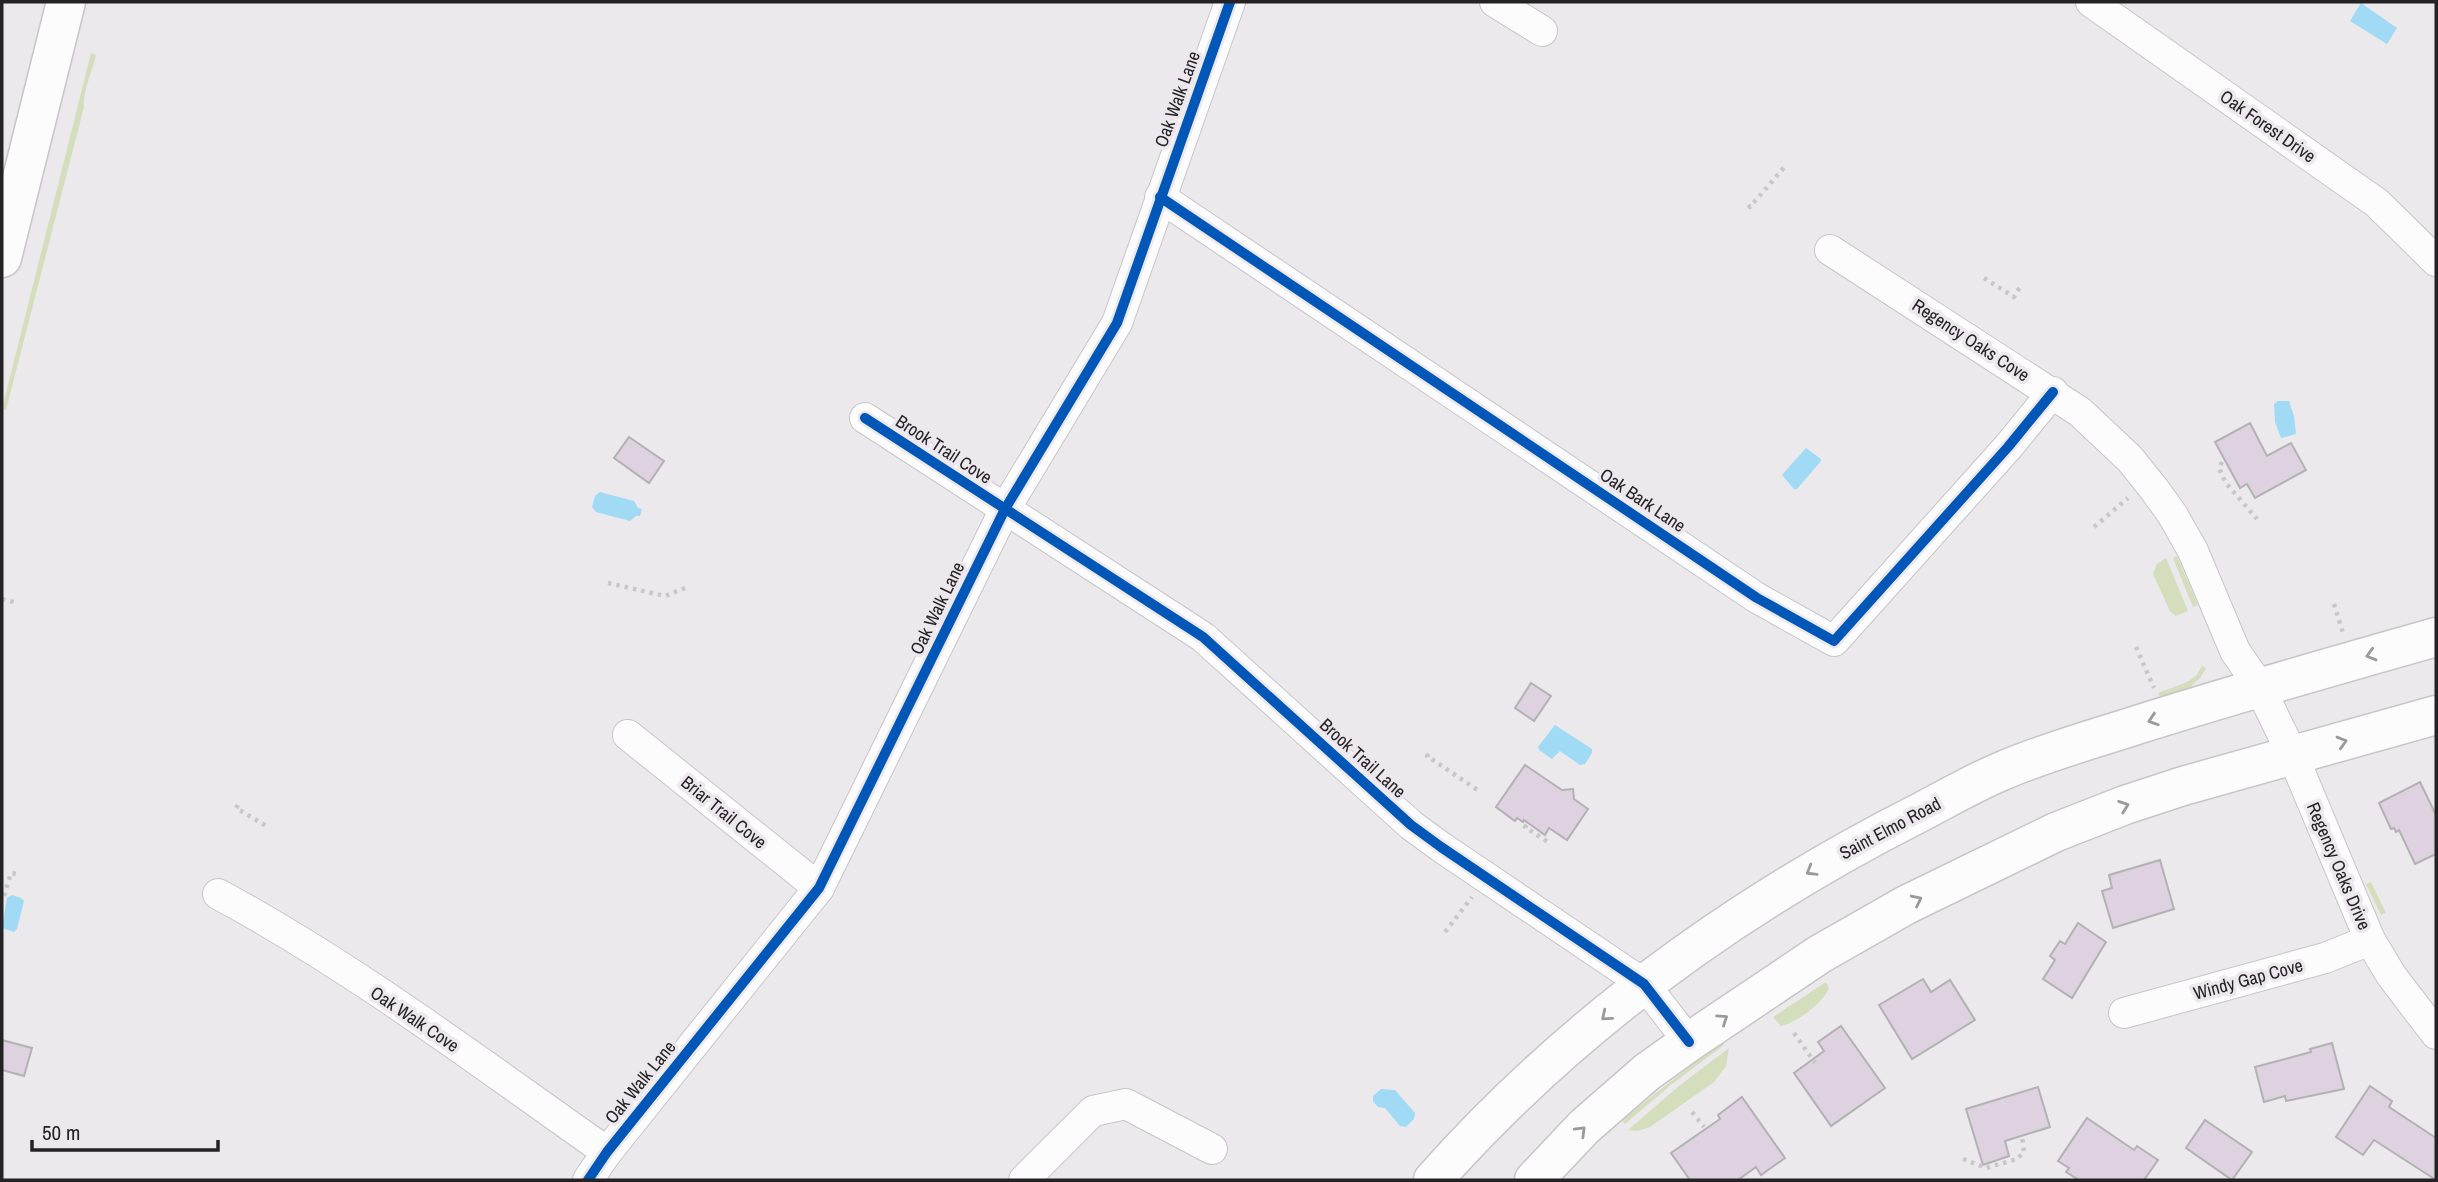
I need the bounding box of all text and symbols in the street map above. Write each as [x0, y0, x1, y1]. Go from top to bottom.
street label: Oak Walk Lane [1148, 48, 1206, 150]
street label: Oak Forest Drive [2215, 84, 2321, 168]
street label: Regency Oaks Cove [1907, 293, 2035, 387]
street label: Brook Trail Cove [891, 409, 997, 489]
street label: Oak Bark Lane [1595, 462, 1691, 538]
street label: Oak Walk Lane [904, 557, 970, 659]
one-way arrow [2365, 647, 2377, 662]
street label: Brook Trail Lane [1314, 712, 1412, 804]
one-way arrow [2147, 712, 2159, 727]
one-way arrow [2336, 736, 2348, 750]
street label: Briar Trail Cove [676, 770, 772, 854]
street label: Saint Elmo Road [1835, 791, 1945, 865]
street label: Regency Oaks Drive [2301, 798, 2377, 934]
one-way arrow [2117, 800, 2129, 814]
one-way arrow [1806, 863, 1819, 876]
one-way arrow [1909, 894, 1922, 908]
street label: Windy Gap Cove [2190, 952, 2306, 1006]
street label: Oak Walk Cove [366, 980, 464, 1058]
one-way arrow [1601, 1008, 1614, 1020]
one-way arrow [1715, 1015, 1728, 1027]
street label: Oak Walk Lane [599, 1035, 681, 1129]
scale bar [32, 1108, 217, 1152]
text: 50 m [42, 1118, 80, 1147]
one-way arrow [1572, 1126, 1585, 1139]

